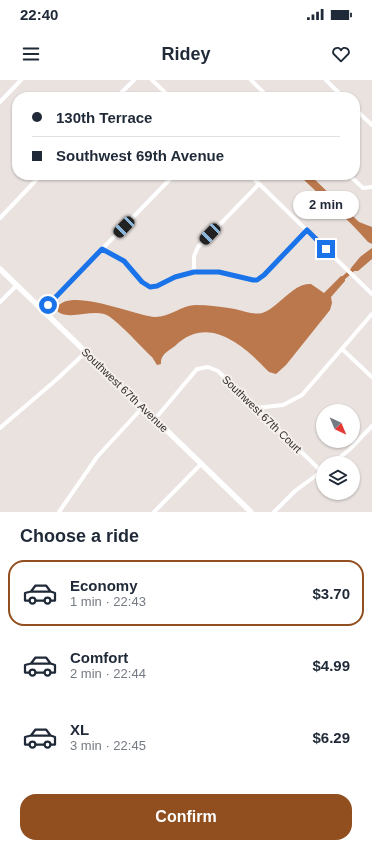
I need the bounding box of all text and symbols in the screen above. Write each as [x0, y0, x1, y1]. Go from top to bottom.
text: 22:40 [20, 6, 58, 23]
icon: menu [20, 43, 42, 65]
icon: heart [330, 43, 352, 65]
text: Ridey [161, 44, 211, 64]
text: 130th Terrace [56, 109, 152, 126]
text: Southwest 69th Avenue [56, 147, 224, 164]
callout: 2 min [293, 191, 359, 219]
text: 2 min [309, 197, 343, 212]
car [111, 214, 137, 240]
car [197, 221, 223, 247]
route end [317, 240, 335, 258]
route start [39, 296, 57, 314]
street label: Southwest 67th Avenue [79, 346, 171, 434]
street label: Southwest 67th Court [220, 373, 304, 455]
north arrow [316, 404, 360, 448]
map controls [316, 404, 360, 500]
button: layers [316, 456, 360, 500]
text: Choose a ride [20, 526, 139, 546]
icon: car [22, 575, 58, 611]
text: Economy [70, 577, 138, 594]
text: $3.70 [312, 585, 350, 602]
text: 1 min · 22:43 [70, 594, 146, 609]
icon: car [22, 647, 58, 683]
text: Comfort [70, 649, 128, 666]
text: $4.99 [312, 657, 350, 674]
text: 2 min · 22:44 [70, 666, 146, 681]
icon: car [22, 719, 58, 755]
text: XL [70, 721, 89, 738]
text: $6.29 [312, 729, 350, 746]
text: 3 min · 22:45 [70, 738, 146, 753]
button: Confirm [20, 794, 352, 840]

